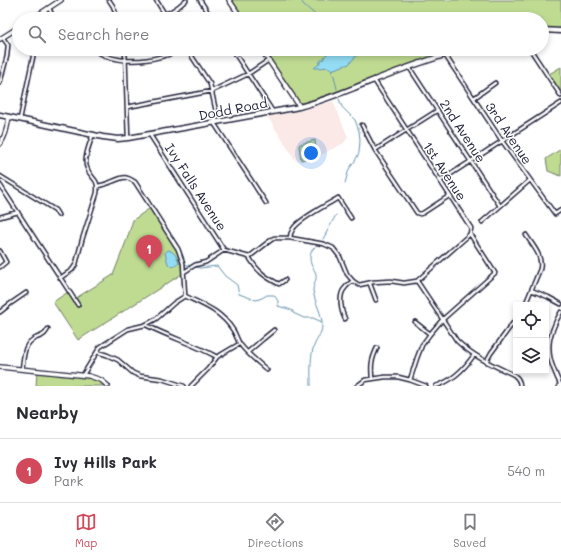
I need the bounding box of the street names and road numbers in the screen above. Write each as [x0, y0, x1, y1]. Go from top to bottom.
street label: Dodd Road [197, 94, 269, 124]
street label: 2nd Avenue [437, 96, 490, 165]
street label: 3rd Avenue [482, 98, 536, 167]
street label: 1st Avenue [420, 138, 471, 203]
street label: Ivy Falls Avenue [162, 140, 231, 234]

